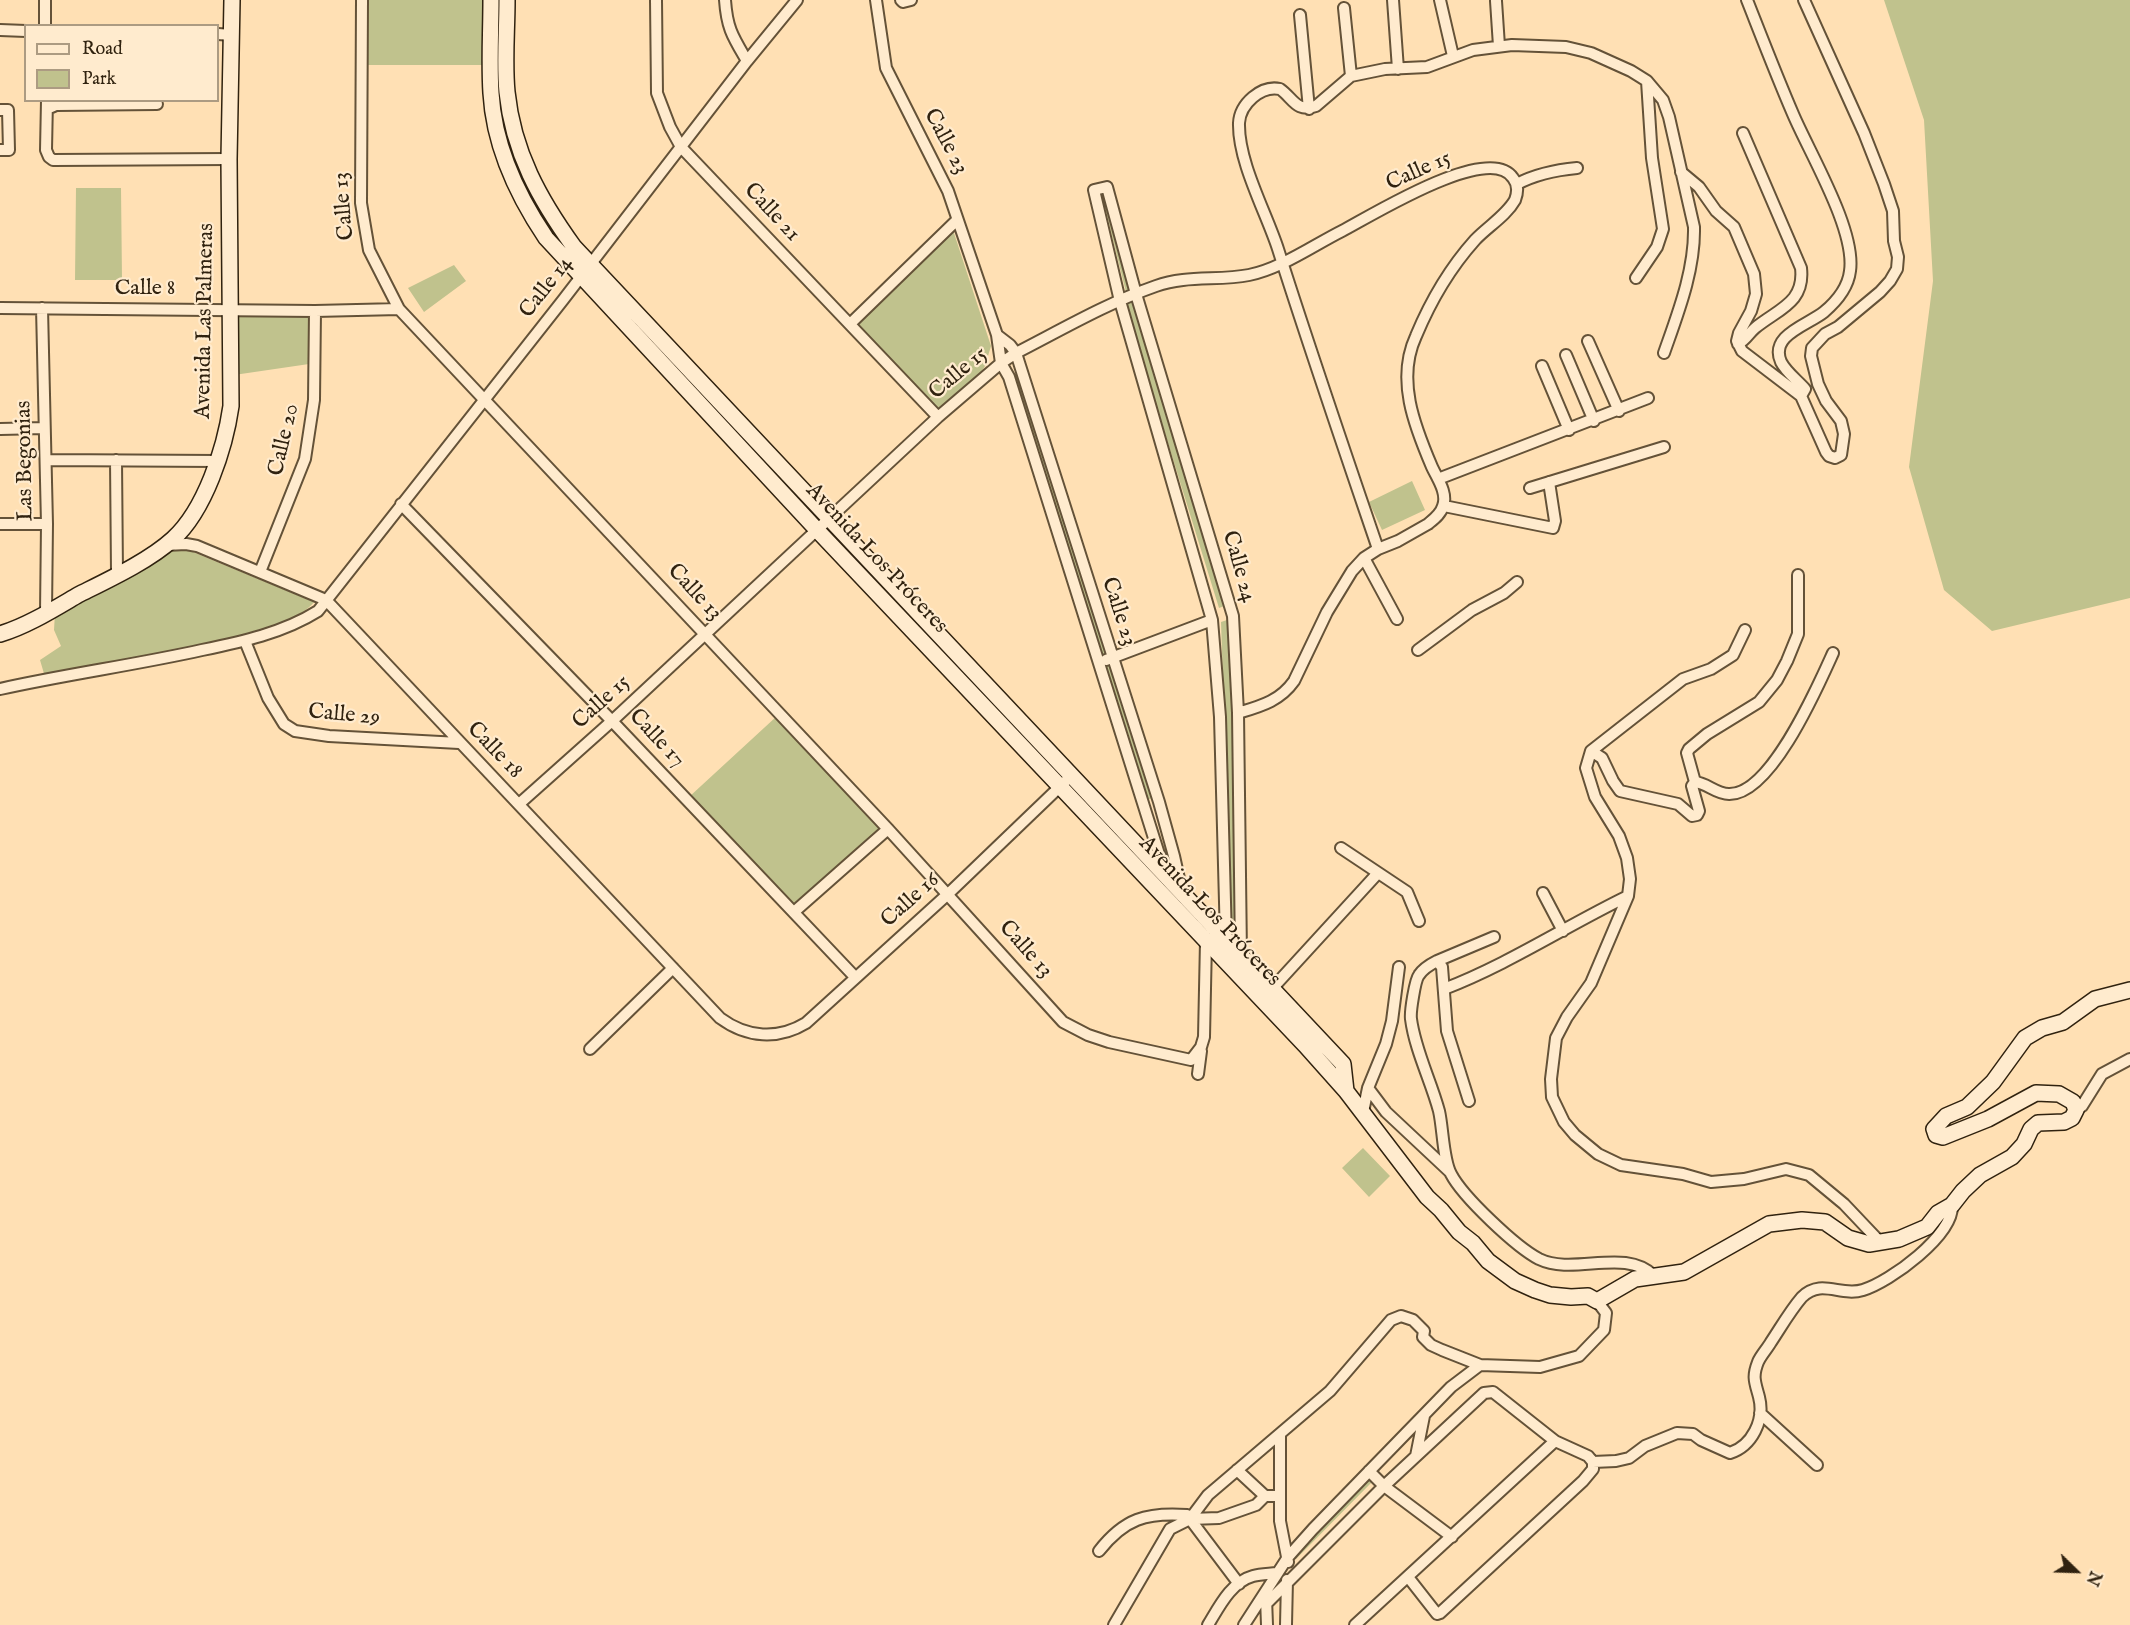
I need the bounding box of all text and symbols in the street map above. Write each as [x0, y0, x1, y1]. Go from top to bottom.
legend [24, 24, 219, 102]
text: Road [82, 38, 123, 61]
text: Park [82, 68, 116, 91]
street label: Calle 23 [917, 105, 973, 179]
street label: Calle 15 [1382, 146, 1456, 198]
street label: Calle 13 [329, 171, 361, 241]
street label: Calle 21 [737, 178, 805, 248]
street label: Avenida Las Palmeras [191, 223, 221, 419]
street label: Calle 14 [515, 252, 579, 324]
street label: Calle 8 [115, 276, 175, 302]
street label: Calle 15 [924, 342, 994, 406]
street label: Las Begonias [12, 400, 40, 522]
street label: Calle 20 [264, 401, 306, 479]
street label: Avenida Los Próceres [799, 478, 953, 640]
street label: Calle 24 [1215, 528, 1261, 606]
street label: Calle 13 [661, 559, 727, 627]
street label: Calle 23 [1095, 574, 1141, 650]
street label: Calle 15 [568, 670, 636, 736]
street label: Calle 29 [307, 700, 381, 732]
street label: Calle 17 [622, 704, 690, 774]
street label: Calle 18 [461, 717, 527, 785]
street label: Avenida Los Próceres [1132, 831, 1286, 993]
street label: Calle 16 [876, 868, 946, 934]
street label: Calle 13 [992, 916, 1058, 984]
north arrow [2046, 1541, 2106, 1601]
text: N [2081, 1568, 2104, 1588]

